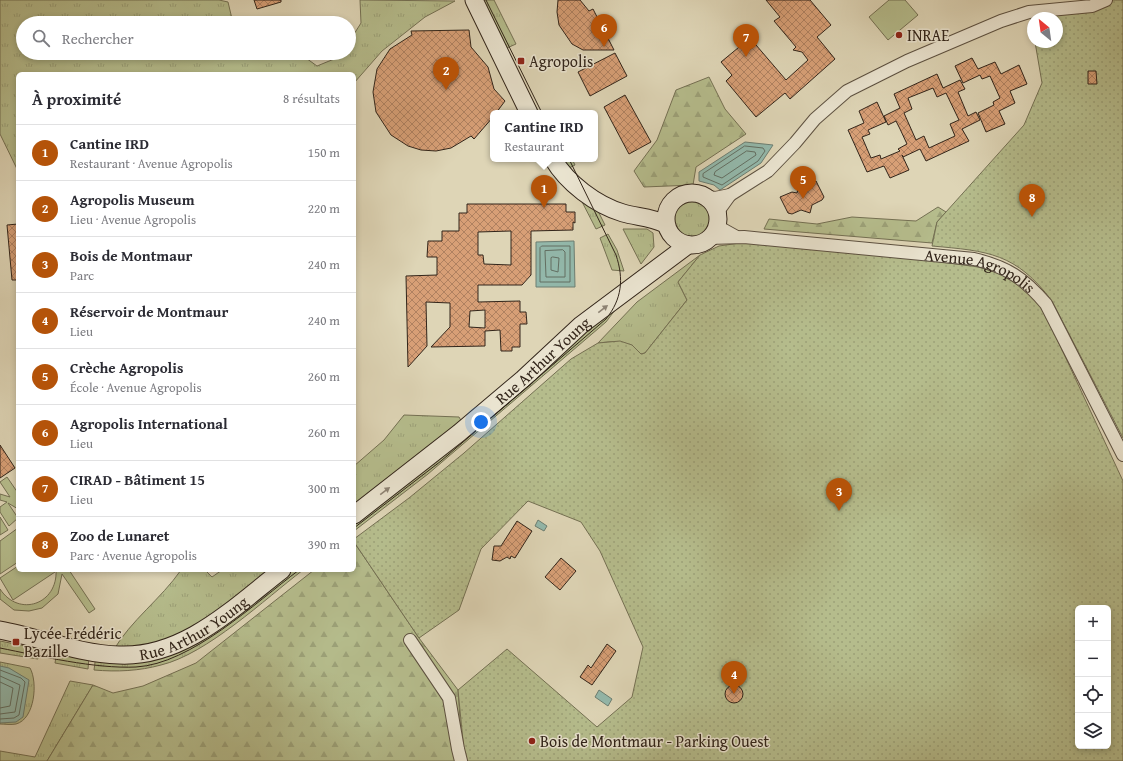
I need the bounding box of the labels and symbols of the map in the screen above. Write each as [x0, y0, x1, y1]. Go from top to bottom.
north arrow [1027, 12, 1063, 48]
pin: 6 [591, 14, 617, 47]
place label: INRAE [907, 23, 949, 47]
pin: 7 [733, 24, 759, 57]
marker: INRAE [894, 30, 904, 40]
place label: Agropolis [529, 49, 593, 73]
marker: Agropolis [516, 56, 526, 66]
pin: 2 [433, 57, 459, 90]
pin: 5 [790, 166, 816, 199]
pin: 1 [531, 175, 557, 208]
pin: 8 [1019, 184, 1045, 217]
street label: Avenue Agropolis [923, 242, 1041, 299]
one-way arrow [597, 305, 608, 313]
street label: Rue Arthur Young [490, 310, 595, 410]
your location [471, 412, 491, 432]
pin: 3 [826, 478, 852, 511]
one-way arrow [380, 487, 390, 495]
street label: Rue Arthur Young [138, 590, 253, 666]
place label: Lycée Frédéric Bazille [24, 621, 122, 663]
marker: Lycée Frédéric Bazille [11, 637, 21, 647]
pin: 4 [721, 661, 747, 694]
place label: Bois de Montmaur - Parking Ouest [540, 729, 770, 753]
marker: Bois de Montmaur - Parking Ouest [527, 736, 537, 746]

